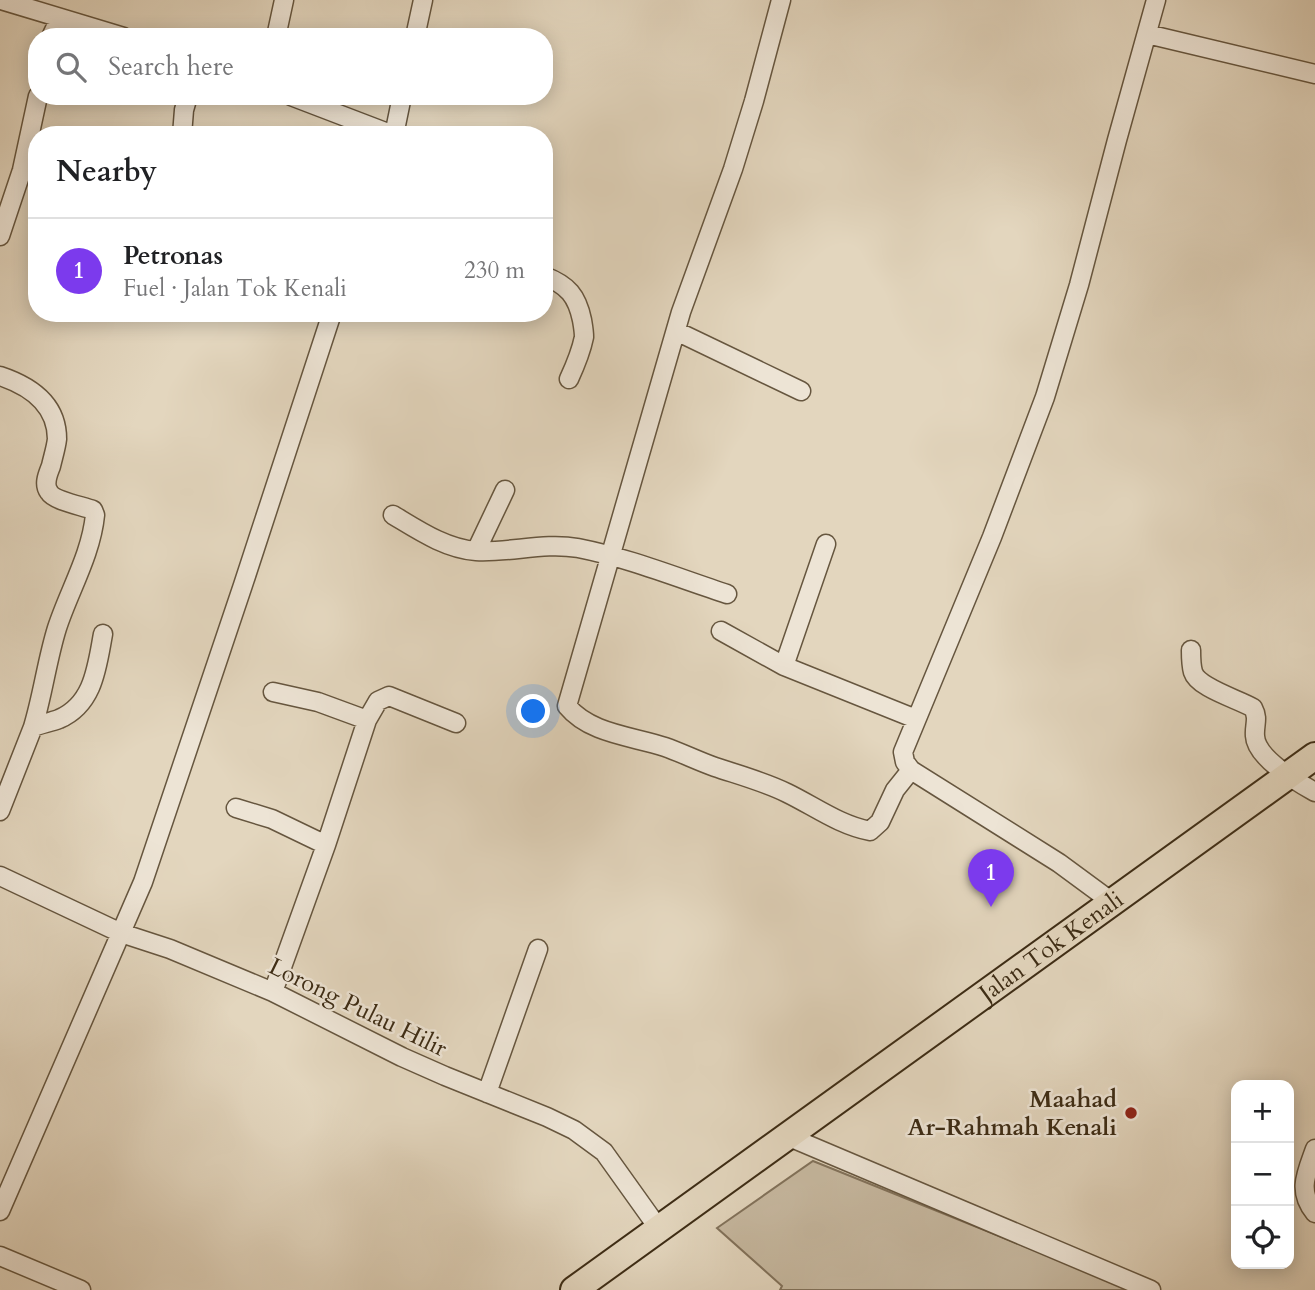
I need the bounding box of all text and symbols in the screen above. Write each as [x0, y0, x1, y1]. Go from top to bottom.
search box [28, 28, 553, 105]
icon: search [52, 48, 90, 86]
text: Search here [108, 49, 234, 84]
text: Nearby [56, 151, 157, 192]
text: Petronas [123, 238, 223, 273]
text: 1 [73, 255, 85, 286]
text: 230 m [464, 255, 525, 286]
text: Fuel · Jalan Tok Kenali [123, 273, 347, 304]
your location [516, 694, 550, 728]
pin: 1 [968, 849, 1014, 907]
street label: Jalan Tok Kenali [970, 883, 1130, 1012]
street label: Lorong Pulau Hilir [263, 950, 453, 1065]
map controls [1231, 1080, 1294, 1269]
button: + [1231, 1080, 1294, 1143]
place label: Maahad Ar-Rahmah Kenali [907, 1083, 1117, 1144]
marker: Maahad Ar-Rahmah Kenali [1123, 1105, 1139, 1121]
button: − [1231, 1143, 1294, 1206]
button: locate [1231, 1206, 1294, 1269]

